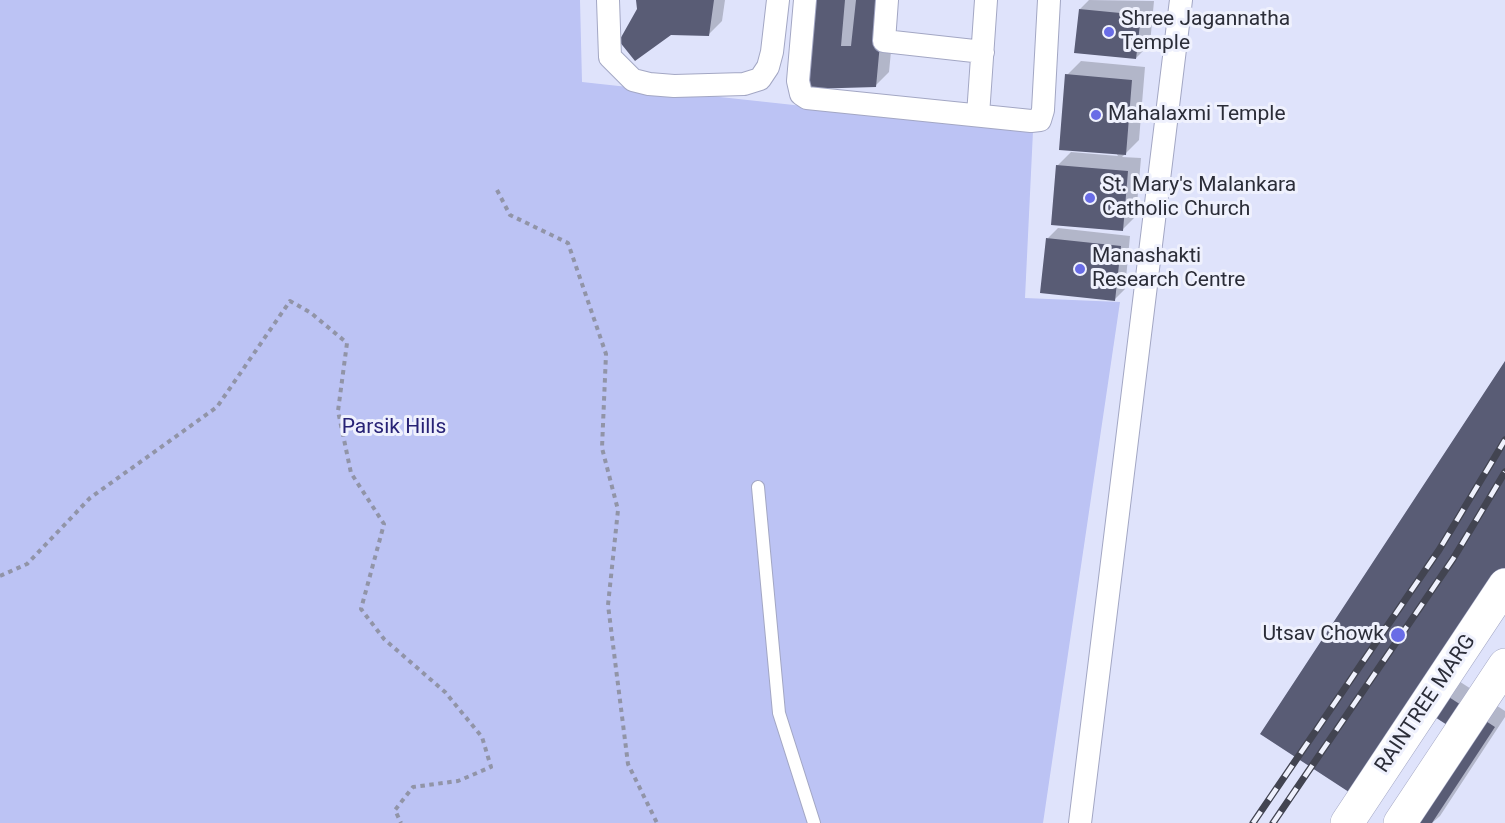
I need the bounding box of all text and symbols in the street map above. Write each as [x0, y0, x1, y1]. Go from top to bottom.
place label: Shree Jagannatha Temple [1121, 7, 1290, 57]
marker: Shree Jagannatha Temple [1102, 25, 1116, 39]
place label: Mahalaxmi Temple [1108, 102, 1286, 128]
marker: Mahalaxmi Temple [1089, 108, 1103, 122]
place label: St. Mary's Malankara Catholic Church [1102, 173, 1296, 223]
marker: St. Mary's Malankara Catholic Church [1083, 191, 1097, 205]
place label: Manashakti Research Centre [1092, 244, 1245, 294]
marker: Manashakti Research Centre [1073, 262, 1087, 276]
park label: Parsik Hills [342, 415, 446, 441]
place label: Utsav Chowk [1262, 622, 1384, 648]
marker: Utsav Chowk [1389, 626, 1407, 644]
street label: RAINTREE MARG [1371, 630, 1481, 778]

